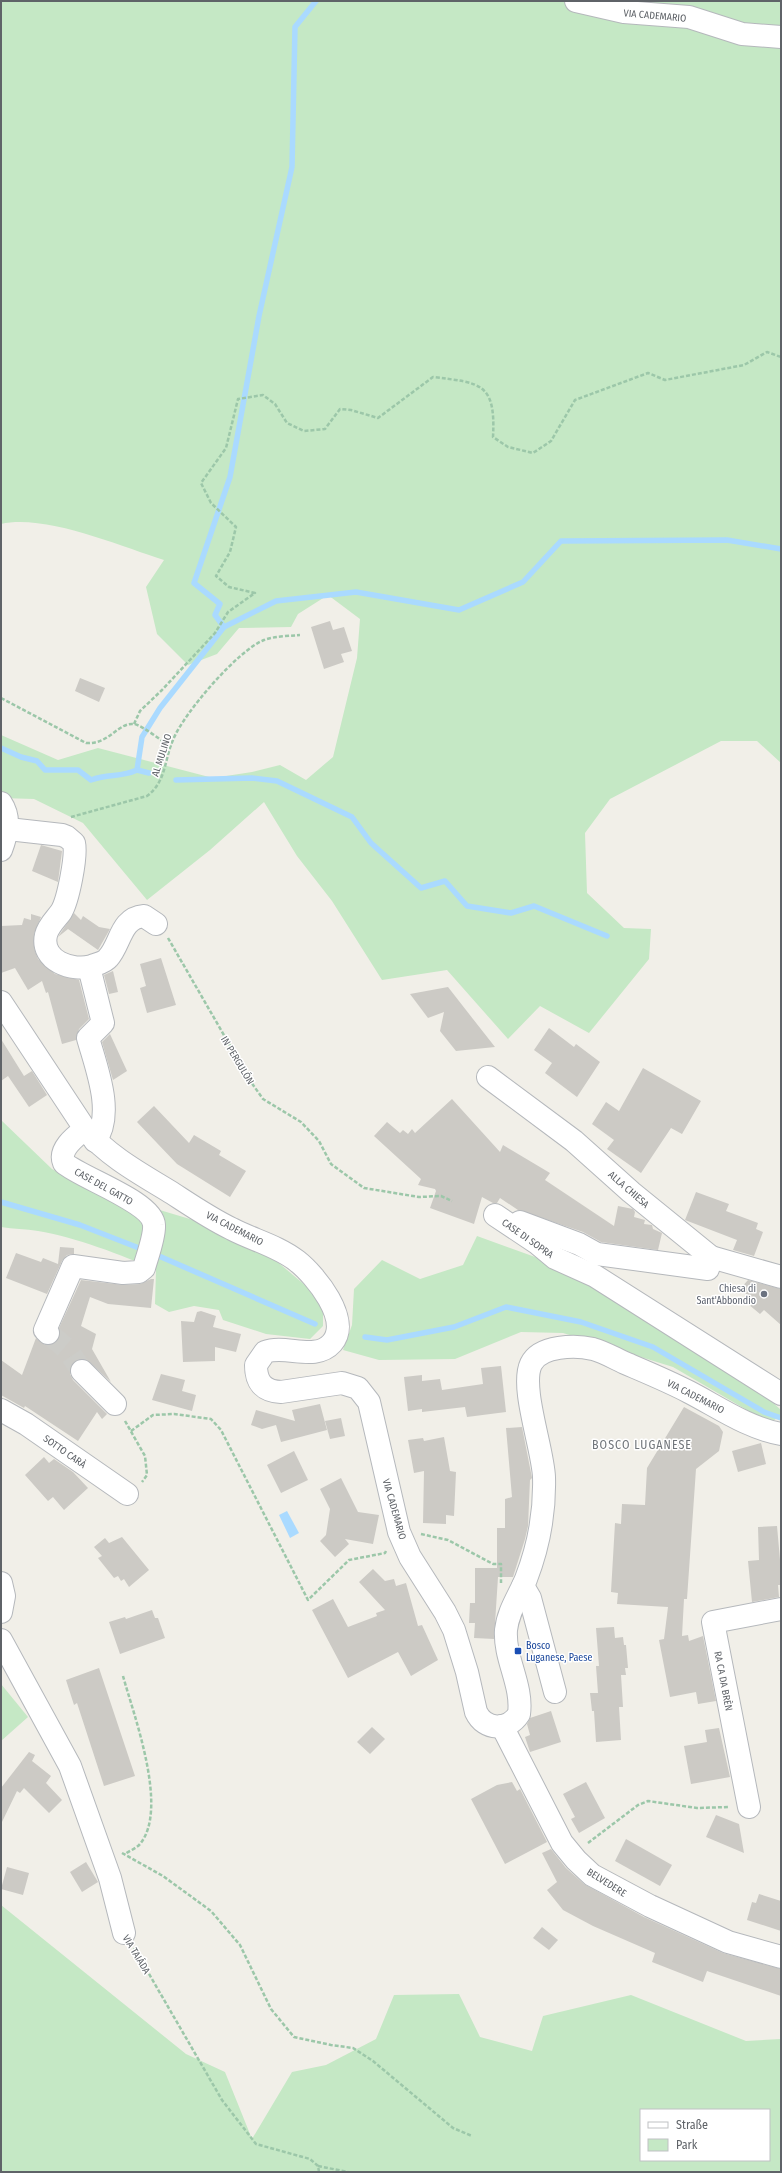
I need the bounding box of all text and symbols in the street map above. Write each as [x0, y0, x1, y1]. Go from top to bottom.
street label: VIA CADEMARIO [623, 7, 687, 25]
street label: AL MULINO [149, 732, 175, 778]
street label: IN PERGULÓN [218, 1033, 258, 1087]
street label: CASE DEL GATTO [72, 1166, 135, 1208]
street label: ALLA CHIESA [605, 1169, 652, 1211]
street label: VIA CADEMARIO [204, 1209, 265, 1249]
street label: CASE DI SOPRA [499, 1217, 556, 1261]
place label: Chiesa di Sant'Abbondio [696, 1283, 756, 1307]
marker: Chiesa di Sant'Abbondio [759, 1289, 769, 1299]
street label: VIA CADEMARIO [665, 1377, 726, 1417]
street label: SOTTO CARÀ [41, 1431, 90, 1471]
district label: BOSCO LUGANESE [592, 1438, 692, 1452]
street label: VIA CADEMARIO [380, 1477, 408, 1541]
place label: Bosco Luganese, Paese [526, 1640, 592, 1664]
marker: Bosco Luganese, Paese [513, 1646, 523, 1656]
street label: RA CA DA BRÈN [711, 1650, 737, 1712]
street label: BELVEDERE [585, 1866, 629, 1900]
street label: VIA TAIÁDA [120, 1932, 155, 1977]
legend [640, 2109, 770, 2161]
text: Straße [676, 2118, 708, 2132]
text: Park [676, 2138, 698, 2152]

